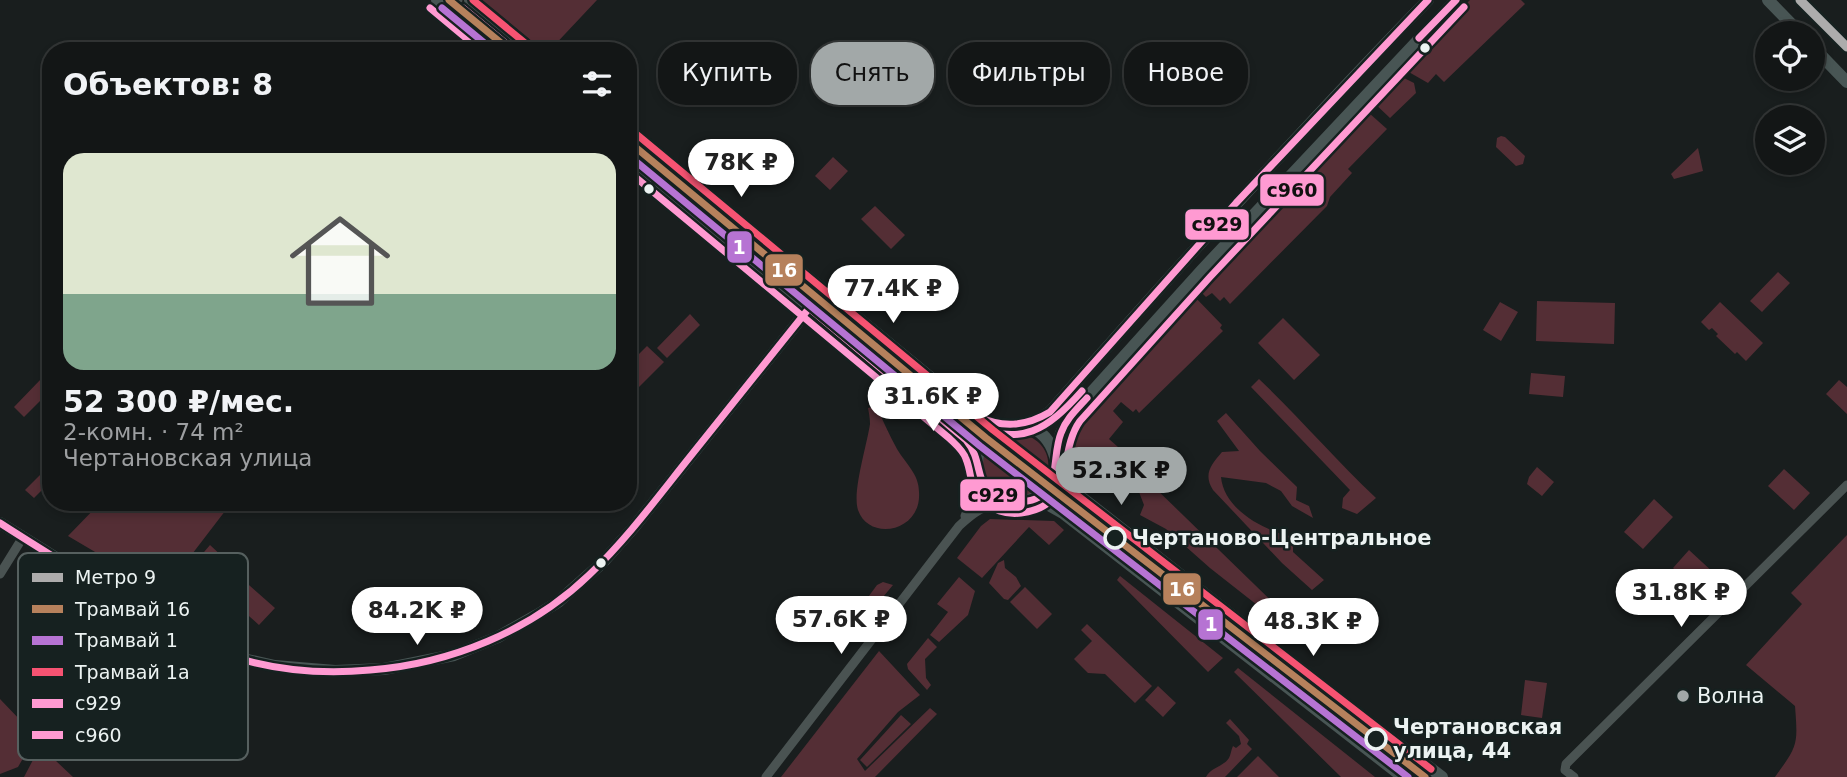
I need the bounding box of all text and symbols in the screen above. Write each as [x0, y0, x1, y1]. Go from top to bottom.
map controls [1755, 21, 1825, 175]
button: locate [1755, 21, 1825, 91]
unlabelled marker [1418, 41, 1432, 55]
chip: Купить [658, 42, 797, 105]
chip: Снять [811, 42, 934, 105]
chip: Фильтры [948, 42, 1110, 105]
chip: Новое [1124, 42, 1248, 105]
icon: filters [578, 65, 616, 103]
text: Объектов: 8 [63, 67, 273, 102]
button: layers [1755, 105, 1825, 175]
pin: 78K ₽ [692, 140, 790, 199]
text: 78K ₽ [704, 149, 778, 175]
line badge: с960 [1259, 173, 1325, 207]
text: с960 [1267, 179, 1317, 201]
unlabelled marker [642, 182, 656, 196]
icon: home [277, 198, 403, 324]
line badge: с929 [1184, 208, 1250, 241]
text: с929 [1192, 213, 1242, 235]
line badge: 1 [726, 230, 753, 264]
text: 1 [732, 236, 746, 258]
line badge: 16 [764, 253, 804, 287]
text: 16 [771, 259, 797, 281]
pin: 77.4K ₽ [828, 266, 958, 325]
text: 77.4K ₽ [844, 275, 942, 301]
pin: 31.6K ₽ [868, 374, 998, 433]
text: 31.6K ₽ [884, 383, 982, 409]
text: 52 300 ₽/мес. [63, 384, 294, 419]
text: 2-комн. · 74 m² [63, 419, 244, 445]
text: Чертановская улица [63, 445, 312, 471]
pin: 52.3K ₽ [1056, 448, 1186, 507]
text: 52.3K ₽ [1072, 457, 1170, 483]
line badge: с929 [959, 478, 1026, 512]
text: с929 [968, 484, 1018, 506]
place label: Чертаново-Центральное [1132, 526, 1431, 550]
marker: Чертаново-Центральное [1104, 527, 1126, 549]
legend [18, 553, 248, 760]
unlabelled marker [594, 556, 608, 570]
text: Метро 9 [75, 566, 156, 588]
pin: 31.8K ₽ [1616, 570, 1746, 629]
line badge: 16 [1162, 572, 1202, 606]
text: 16 [1169, 578, 1195, 600]
text: 31.8K ₽ [1632, 579, 1730, 605]
pin: 84.2K ₽ [352, 588, 482, 647]
pin: 57.6K ₽ [776, 596, 906, 656]
text: 84.2K ₽ [368, 597, 466, 623]
text: Трамвай 16 [74, 598, 190, 620]
pin: 48.3K ₽ [1248, 598, 1378, 658]
text: 57.6K ₽ [792, 606, 890, 632]
line badge: 1 [1197, 608, 1224, 641]
text: 48.3K ₽ [1264, 608, 1362, 634]
text: 1 [1204, 613, 1218, 635]
text: Трамвай 1 [74, 629, 178, 651]
text: Трамвай 1а [74, 661, 190, 683]
place label: Волна [1697, 684, 1764, 708]
marker: Волна [1675, 688, 1691, 704]
text: с929 [75, 692, 122, 714]
place label: Чертановская улица, 44 [1393, 715, 1562, 763]
text: с960 [75, 724, 122, 746]
marker: Чертановская улица, 44 [1365, 728, 1387, 750]

